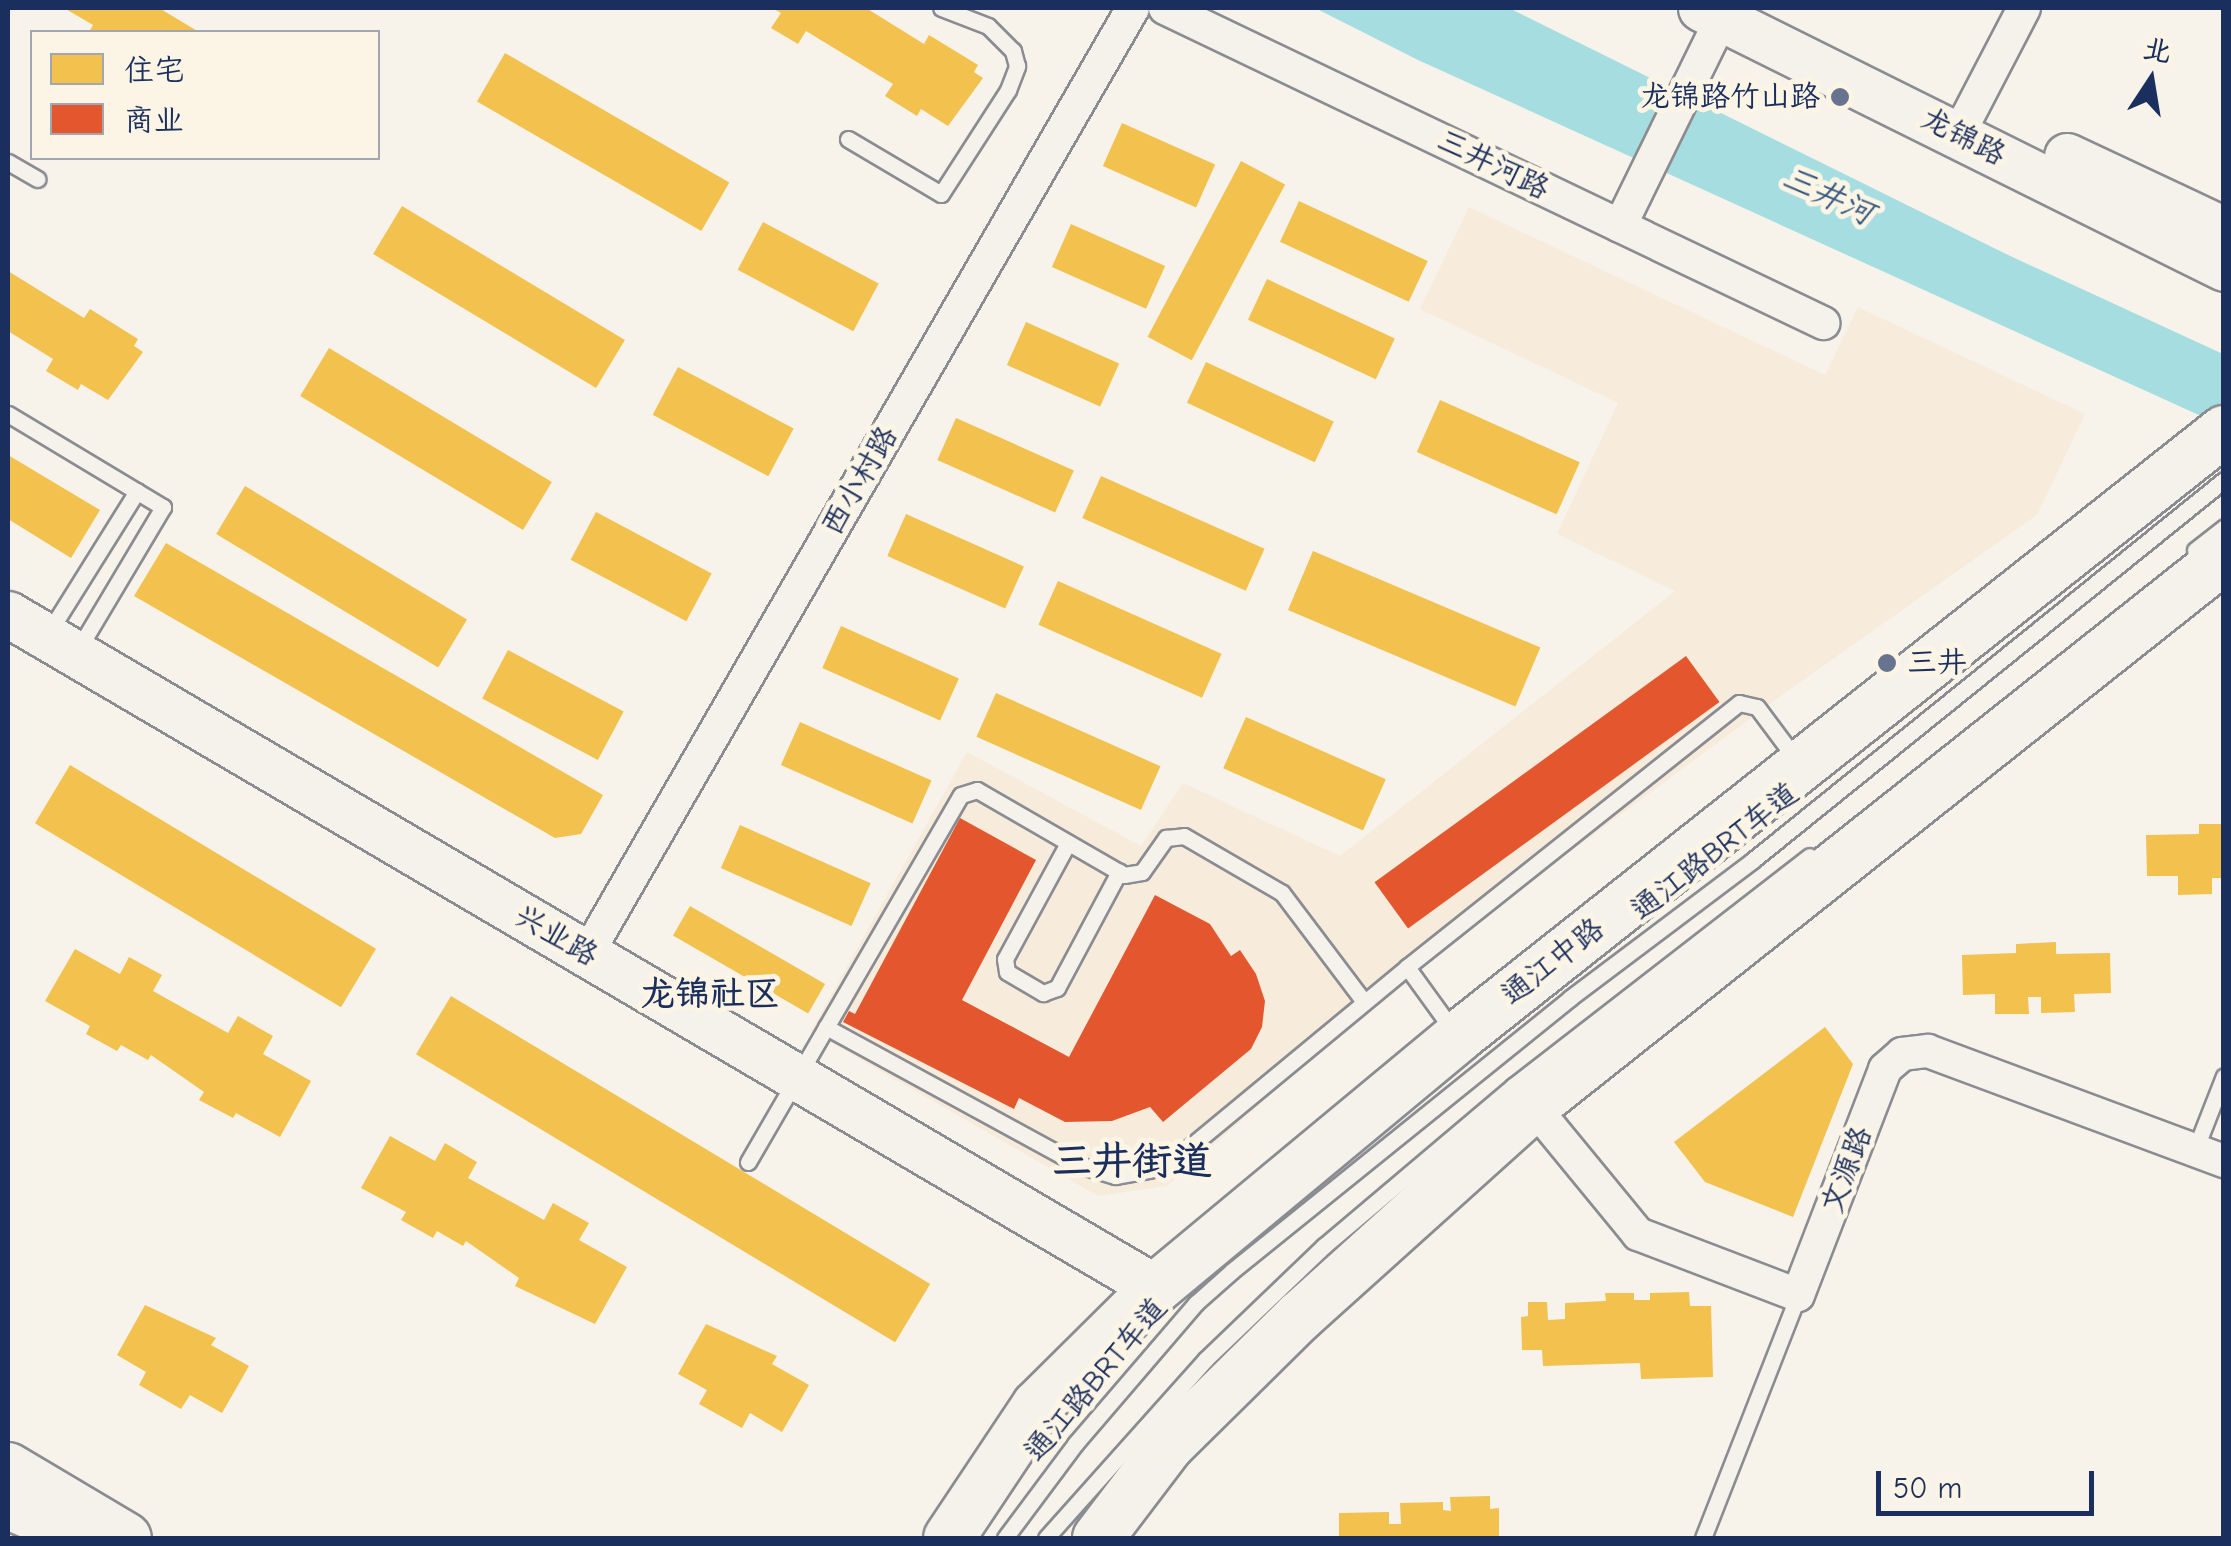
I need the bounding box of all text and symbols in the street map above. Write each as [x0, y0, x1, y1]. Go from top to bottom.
legend [30, 30, 380, 160]
north arrow [2101, 30, 2201, 130]
text: 北 [2140, 32, 2174, 69]
text: 住宅 [124, 53, 184, 88]
place label: 龙锦路竹山路 [1640, 79, 1820, 115]
marker: 龙锦路竹山路 [1829, 86, 1851, 108]
street label: 龙锦路 [1915, 101, 2011, 173]
text: 商业 [124, 103, 184, 138]
street label: 三井河路 [1431, 123, 1555, 207]
water label: 三井河 [1776, 158, 1880, 234]
street label: 西小村路 [814, 420, 906, 542]
place label: 三井 [1907, 645, 1967, 681]
marker: 三井 [1876, 652, 1898, 674]
street label: 通江路BRT车道 [1624, 776, 1806, 928]
street label: 兴业路 [508, 898, 604, 974]
street label: 通江中路 [1495, 911, 1611, 1013]
district label: 龙锦社区 [640, 973, 780, 1015]
street label: 文源路 [1814, 1122, 1880, 1218]
district label: 三井街道 [1052, 1137, 1212, 1185]
street label: 通江路BRT车道 [1017, 1291, 1175, 1469]
scale bar [1881, 1451, 2098, 1513]
text: 50 m [1893, 1471, 1962, 1506]

